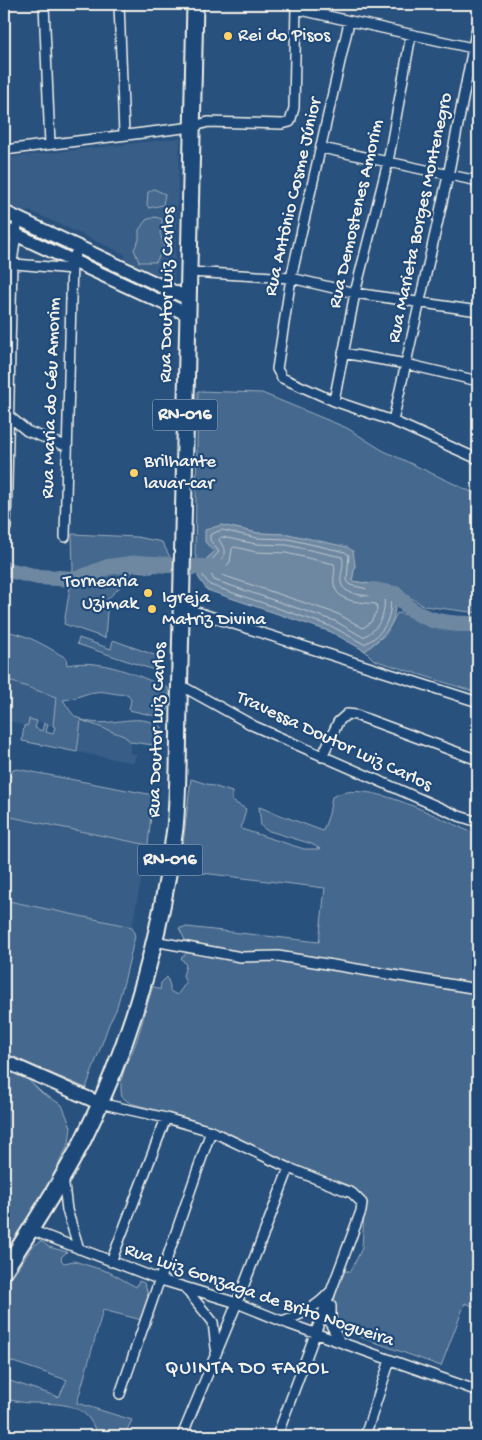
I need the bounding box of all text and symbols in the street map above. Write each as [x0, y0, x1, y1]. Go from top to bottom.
place label: Rei do Pisos [238, 25, 331, 48]
marker: Rei do Pisos [222, 30, 234, 42]
street label: Rua Marieta Borges Montenegro [383, 91, 459, 345]
street label: Rua Antônio Cosme Júnior [260, 93, 329, 298]
street label: Rua Demostenes Amorim [324, 117, 390, 311]
street label: Rua Doutor Luiz Carlos [155, 206, 181, 383]
street label: Rua Maria do Céu Amorim [37, 296, 67, 499]
road number: RN-016 [152, 400, 218, 430]
place label: Brilhante lavar-car [143, 451, 216, 496]
marker: Brilhante lavar-car [128, 467, 140, 479]
place label: Tornearia Uzimak [62, 571, 140, 616]
marker: Tornearia Uzimak [142, 587, 154, 599]
place label: Igreja Matriz Divina [162, 587, 267, 632]
marker: Igreja Matriz Divina [146, 603, 158, 615]
street label: Rua Doutor Luiz Carlos [143, 641, 173, 818]
street label: Travessa Doutor Luiz Carlos [232, 686, 436, 798]
road number: RN-016 [138, 844, 202, 876]
street label: Rua Luiz Gonzaga de Brito Nogueira [121, 1239, 398, 1354]
district label: QUINTA DO FAROL [165, 1358, 329, 1381]

